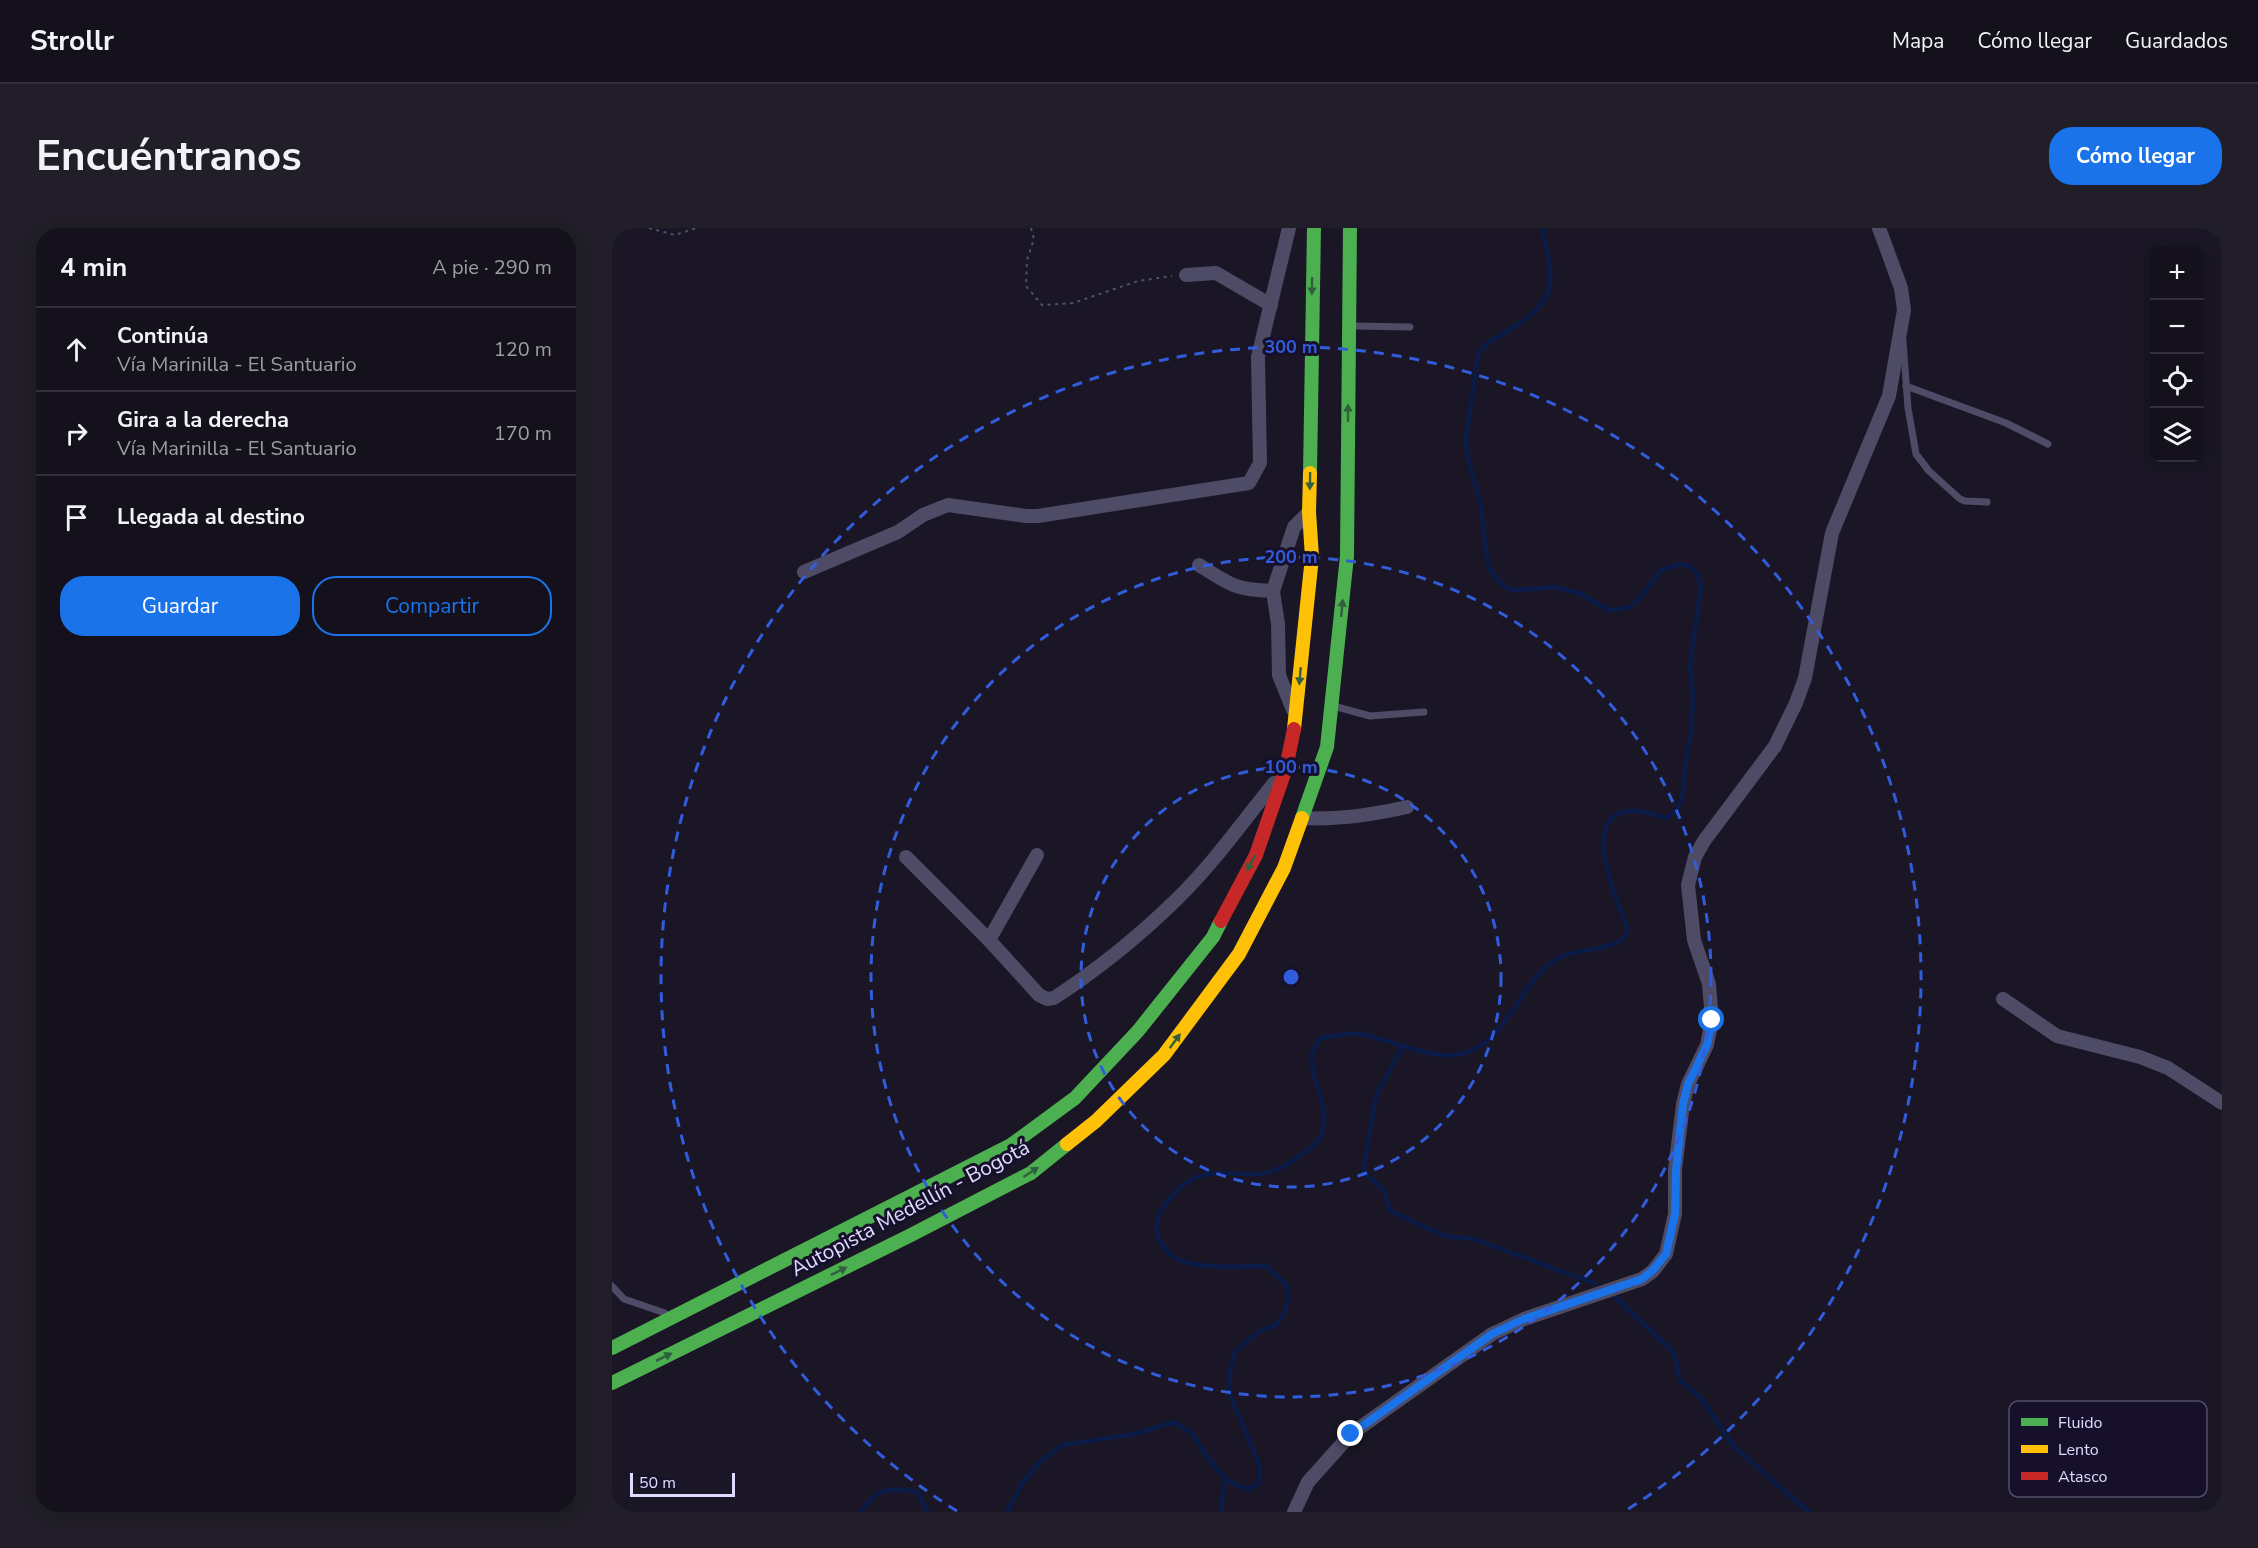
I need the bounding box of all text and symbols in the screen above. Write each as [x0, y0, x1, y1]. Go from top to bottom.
text: Strollr [30, 22, 114, 60]
text: Mapa [1892, 27, 1944, 55]
text: Cómo llegar [1977, 27, 2092, 55]
text: Guardados [2125, 27, 2228, 55]
button: Cómo llegar [2049, 127, 2222, 185]
text: Encuéntranos [36, 128, 302, 185]
map controls [2150, 246, 2204, 462]
button: + [2150, 246, 2204, 300]
text: 4 min [60, 250, 127, 285]
text: A pie · 290 m [432, 254, 552, 281]
one-way arrow [1308, 277, 1317, 296]
button: − [2150, 300, 2204, 354]
text: Continúa [117, 321, 208, 351]
icon: ahead [60, 333, 93, 366]
text: 300 m [1264, 335, 1318, 359]
text: 120 m [494, 336, 552, 363]
text: Vía Marinilla - El Santuario [117, 351, 357, 378]
button: locate [2150, 354, 2204, 408]
one-way arrow [1343, 404, 1353, 423]
text: Gira a la derecha [117, 405, 289, 435]
button: layers [2150, 408, 2204, 462]
icon: right [60, 417, 93, 450]
text: 170 m [494, 420, 552, 447]
text: Vía Marinilla - El Santuario [117, 435, 357, 462]
one-way arrow [1305, 472, 1314, 491]
icon: arrive [60, 501, 93, 534]
text: Llegada al destino [117, 502, 305, 532]
text: 200 m [1264, 545, 1318, 569]
button: Guardar [60, 576, 300, 636]
button: Compartir [312, 576, 552, 636]
one-way arrow [1337, 598, 1347, 617]
one-way arrow [1295, 666, 1305, 685]
text: 100 m [1264, 755, 1318, 779]
one-way arrow [1246, 855, 1256, 872]
centre of rings [1281, 967, 1301, 987]
route start [1698, 1006, 1724, 1032]
one-way arrow [1169, 1034, 1181, 1050]
street label: Autopista Medellín - Bogotá [786, 1133, 1034, 1283]
one-way arrow [1023, 1166, 1039, 1177]
one-way arrow [831, 1266, 848, 1275]
one-way arrow [656, 1353, 673, 1362]
legend [2009, 1401, 2207, 1497]
text: Fluido [2058, 1412, 2103, 1434]
route end [1337, 1420, 1363, 1446]
text: Lento [2058, 1439, 2099, 1461]
text: Atasco [2058, 1466, 2107, 1488]
scale bar [630, 1470, 735, 1498]
text: 50 m [639, 1472, 676, 1494]

